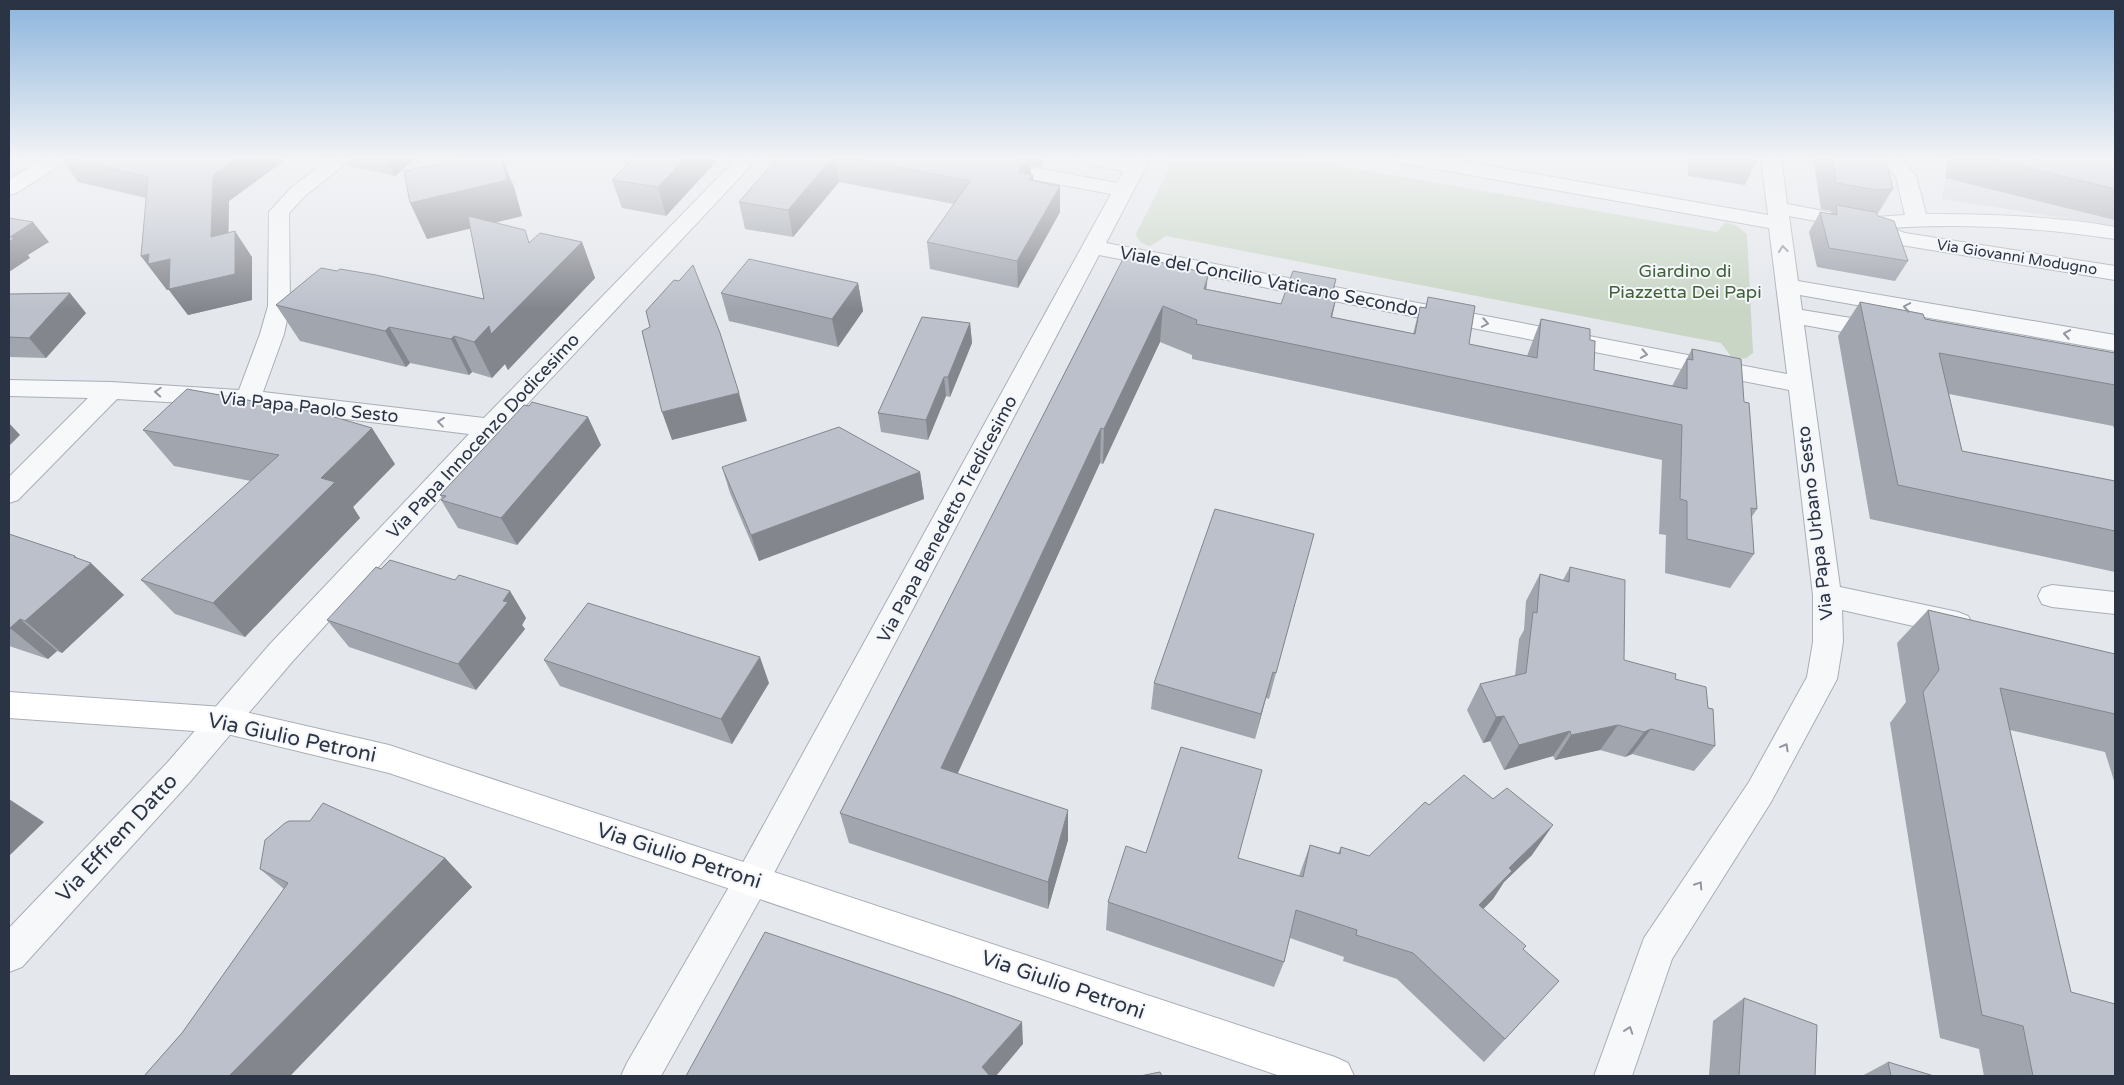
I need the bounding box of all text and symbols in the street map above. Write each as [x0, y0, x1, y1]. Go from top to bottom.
street label: Via Giovanni Modugno [1935, 235, 2099, 279]
street label: Viale del Concilio Vaticano Secondo [1118, 241, 1420, 321]
one-way arrow [1778, 244, 1789, 252]
park label: Giardino di Piazzetta Dei Papi [1608, 260, 1762, 303]
one-way arrow [1903, 302, 1911, 312]
one-way arrow [1480, 317, 1489, 328]
street label: Via Papa Innocenzo Dodicesimo [382, 329, 584, 543]
one-way arrow [2063, 330, 2072, 340]
one-way arrow [1640, 348, 1649, 359]
one-way arrow [154, 387, 162, 398]
street label: Via Papa Paolo Sesto [218, 387, 400, 427]
street label: Via Papa Benedetto Tredicesimo [872, 392, 1022, 646]
one-way arrow [437, 417, 445, 428]
street label: Via Papa Urbano Sesto [1792, 425, 1838, 621]
street label: Via Giulio Petroni [205, 708, 379, 768]
one-way arrow [1778, 743, 1788, 752]
street label: Via Effrem Datto [51, 769, 183, 907]
street label: Via Giulio Petroni [593, 818, 765, 894]
one-way arrow [1693, 881, 1703, 890]
street label: Via Giulio Petroni [978, 945, 1148, 1025]
one-way arrow [1624, 1026, 1634, 1035]

